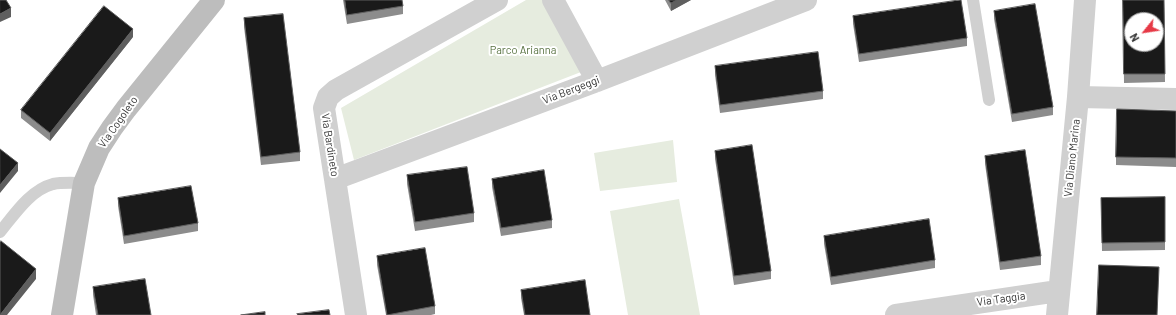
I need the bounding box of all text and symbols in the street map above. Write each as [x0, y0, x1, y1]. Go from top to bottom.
north arrow [1124, 12, 1164, 52]
text: N [1127, 31, 1142, 44]
park label: Parco Arianna [490, 43, 556, 57]
street label: Via Bergeggi [541, 73, 601, 107]
street label: Via Cogoleto [95, 94, 141, 150]
street label: Via Bardineto [318, 112, 342, 178]
street label: Via Diano Marina [1061, 118, 1083, 198]
street label: Via Taggia [976, 289, 1026, 309]

